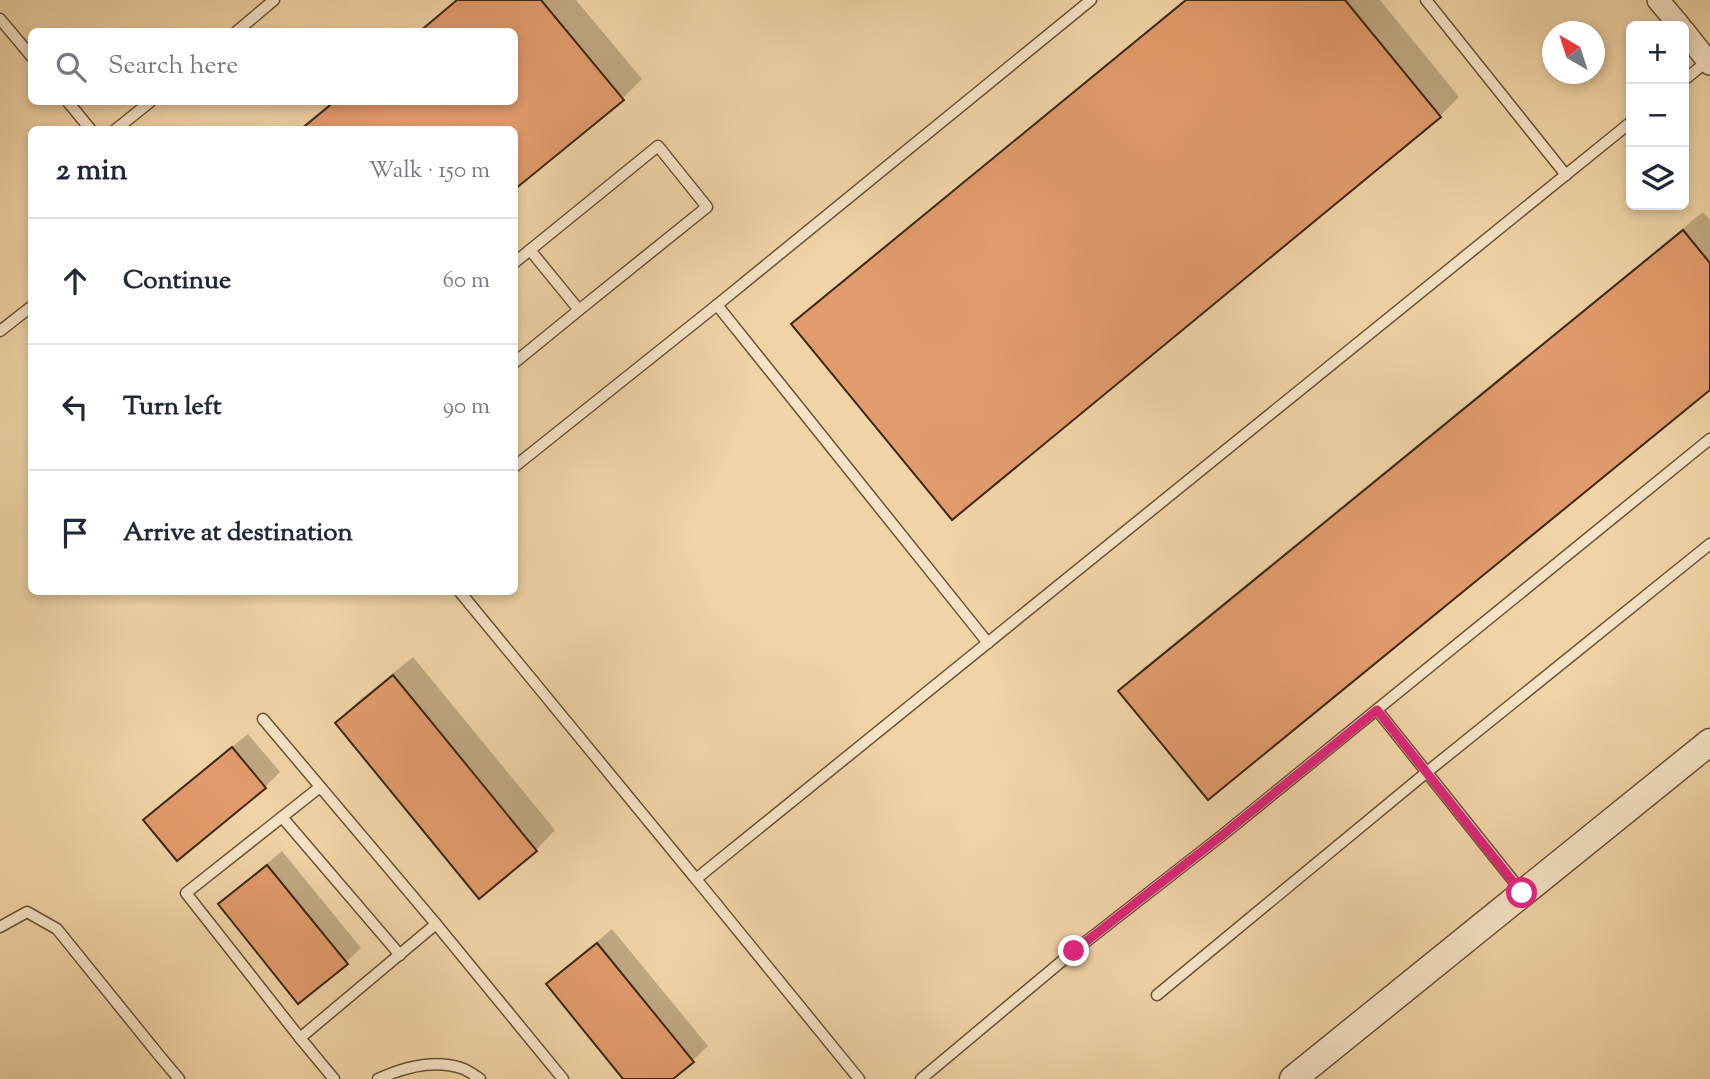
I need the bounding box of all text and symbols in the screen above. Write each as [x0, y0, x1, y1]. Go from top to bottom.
north arrow [1542, 21, 1605, 84]
map controls [1626, 21, 1689, 210]
button: + [1626, 21, 1689, 84]
search box [28, 28, 518, 105]
icon: search [52, 48, 90, 86]
text: Search here [108, 48, 238, 85]
button: − [1626, 84, 1689, 147]
button: layers [1626, 147, 1689, 210]
text: 2 min [56, 150, 128, 193]
text: Walk · 150 m [369, 155, 490, 188]
icon: ahead [56, 262, 94, 300]
text: Continue [123, 263, 231, 300]
text: 60 m [442, 265, 490, 298]
icon: left [56, 388, 94, 426]
text: Turn left [123, 389, 222, 426]
text: 90 m [443, 391, 490, 424]
icon: arrive [56, 514, 94, 552]
text: Arrive at destination [123, 515, 353, 552]
route start [1506, 877, 1537, 908]
route end [1058, 935, 1089, 966]

